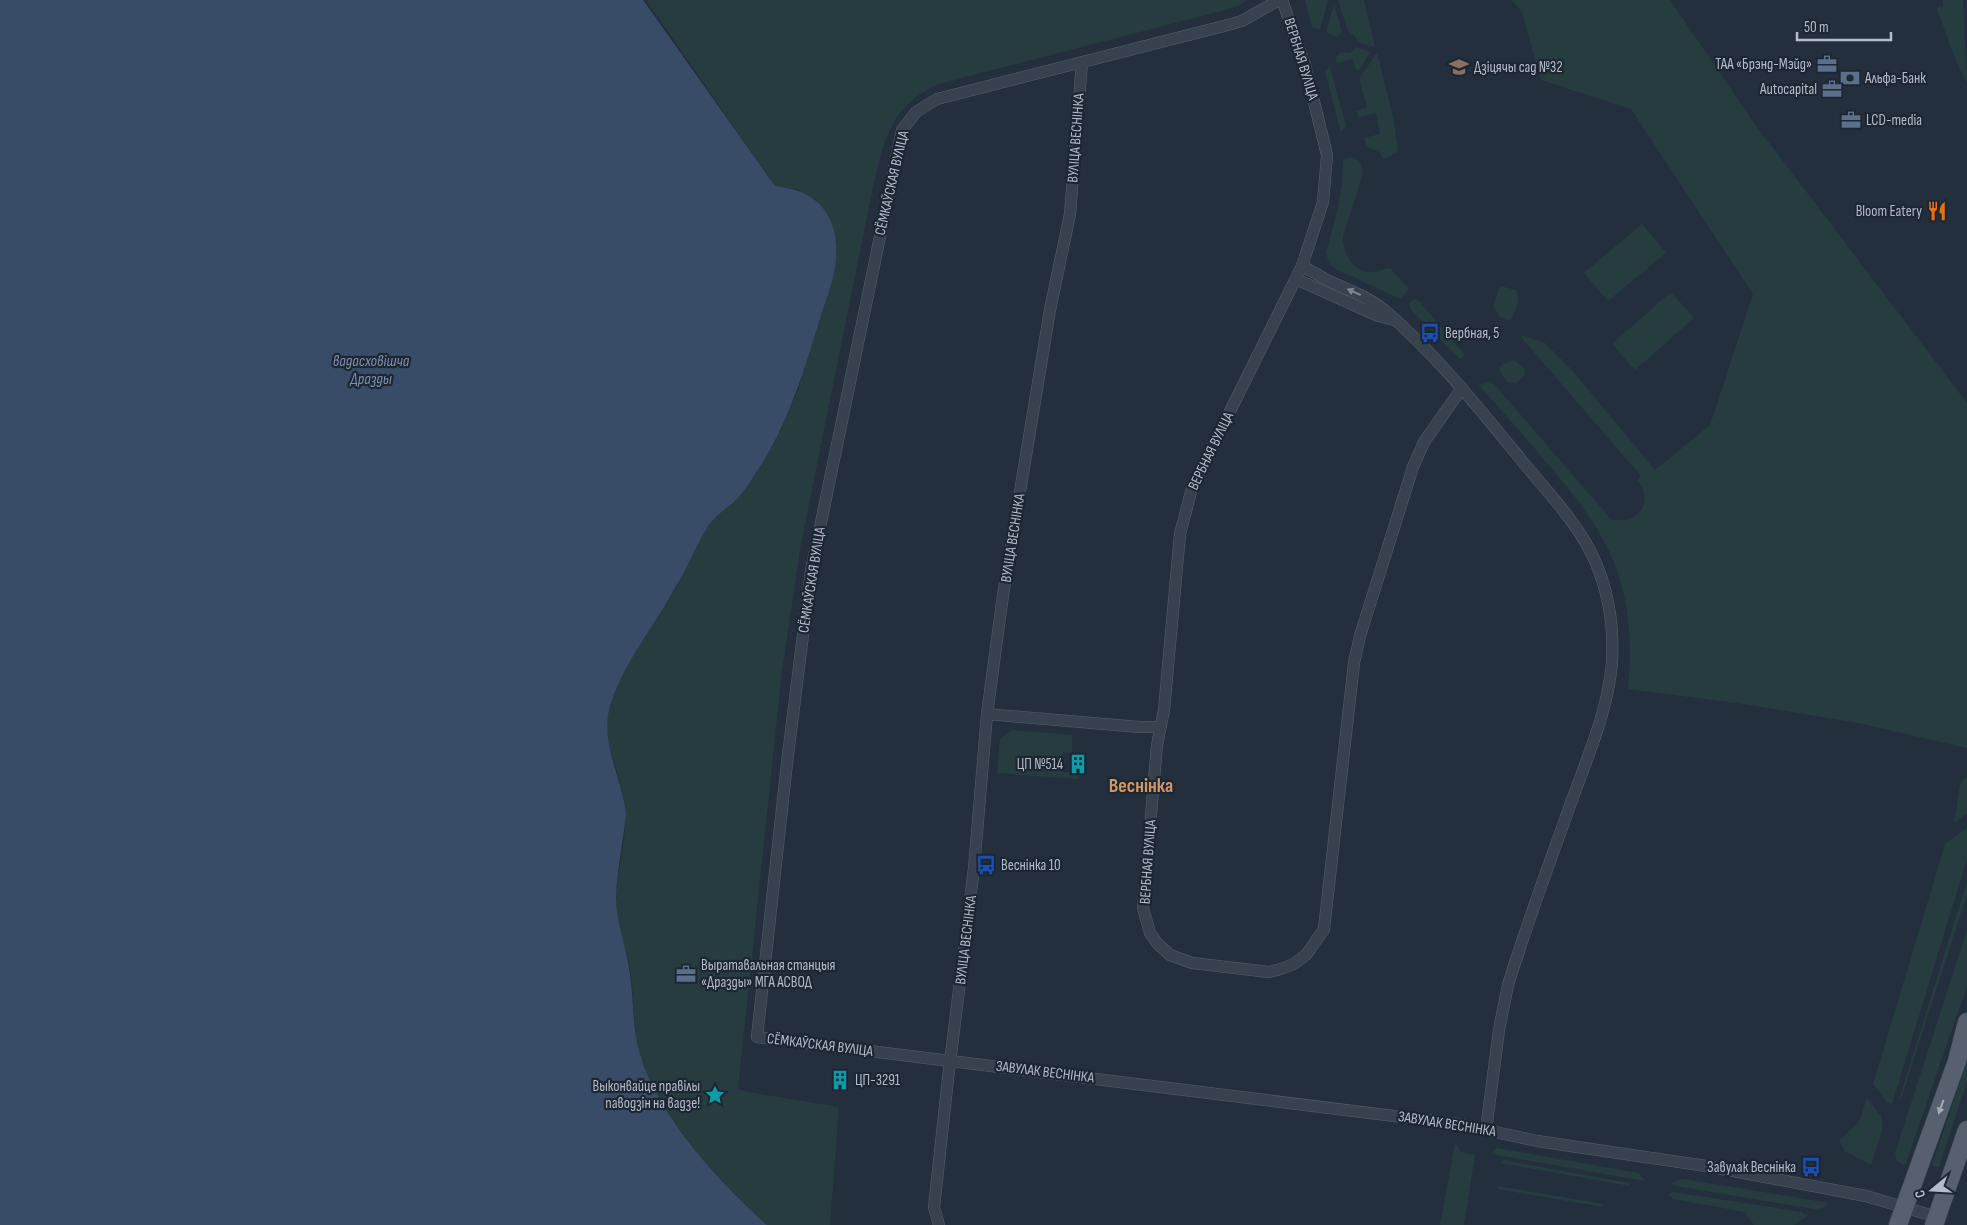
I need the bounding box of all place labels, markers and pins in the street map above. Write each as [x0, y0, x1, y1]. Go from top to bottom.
office icon: ТАА «Брэнд-Мэйд» [1816, 53, 1838, 75]
place label: ТАА «Брэнд-Мэйд» [1715, 55, 1812, 74]
school or university icon: Дзіцячы сад №32 [1448, 56, 1470, 78]
place label: Дзіцячы сад №32 [1474, 58, 1563, 77]
bank icon: Альфа-Банк [1839, 67, 1861, 89]
place label: Альфа-Банк [1864, 69, 1926, 88]
office icon: Autocapital [1821, 78, 1843, 100]
place label: Autocapital [1759, 80, 1817, 99]
office icon: LCD-media [1840, 109, 1862, 131]
place label: LCD-media [1866, 111, 1922, 130]
restaurant icon: Bloom Eatery [1926, 200, 1948, 222]
place label: Bloom Eatery [1856, 202, 1922, 221]
bus stop icon: Вербная, 5 [1419, 322, 1441, 344]
place label: Вербная, 5 [1445, 324, 1499, 343]
building icon: ЦП №514 [1067, 753, 1089, 775]
place label: ЦП №514 [1017, 755, 1063, 774]
bus stop icon: Веснінка 10 [975, 854, 997, 876]
place label: Веснінка 10 [1001, 856, 1061, 875]
place label: Выратавальная станцыя «Дразды» МГА АСВОД [701, 956, 835, 992]
office icon: Выратавальная станцыя «Дразды» МГА АСВОД [675, 963, 697, 985]
building icon: ЦП-3291 [829, 1069, 851, 1091]
place label: ЦП-3291 [855, 1071, 901, 1090]
place label: Выконвайце правілы паводзін на вадзе! [593, 1077, 700, 1113]
place icon: Выконвайце правілы паводзін на вадзе! [704, 1084, 726, 1106]
bus stop icon: Завулак Веснінка [1800, 1156, 1822, 1178]
place label: Завулак Веснінка [1707, 1158, 1796, 1177]

